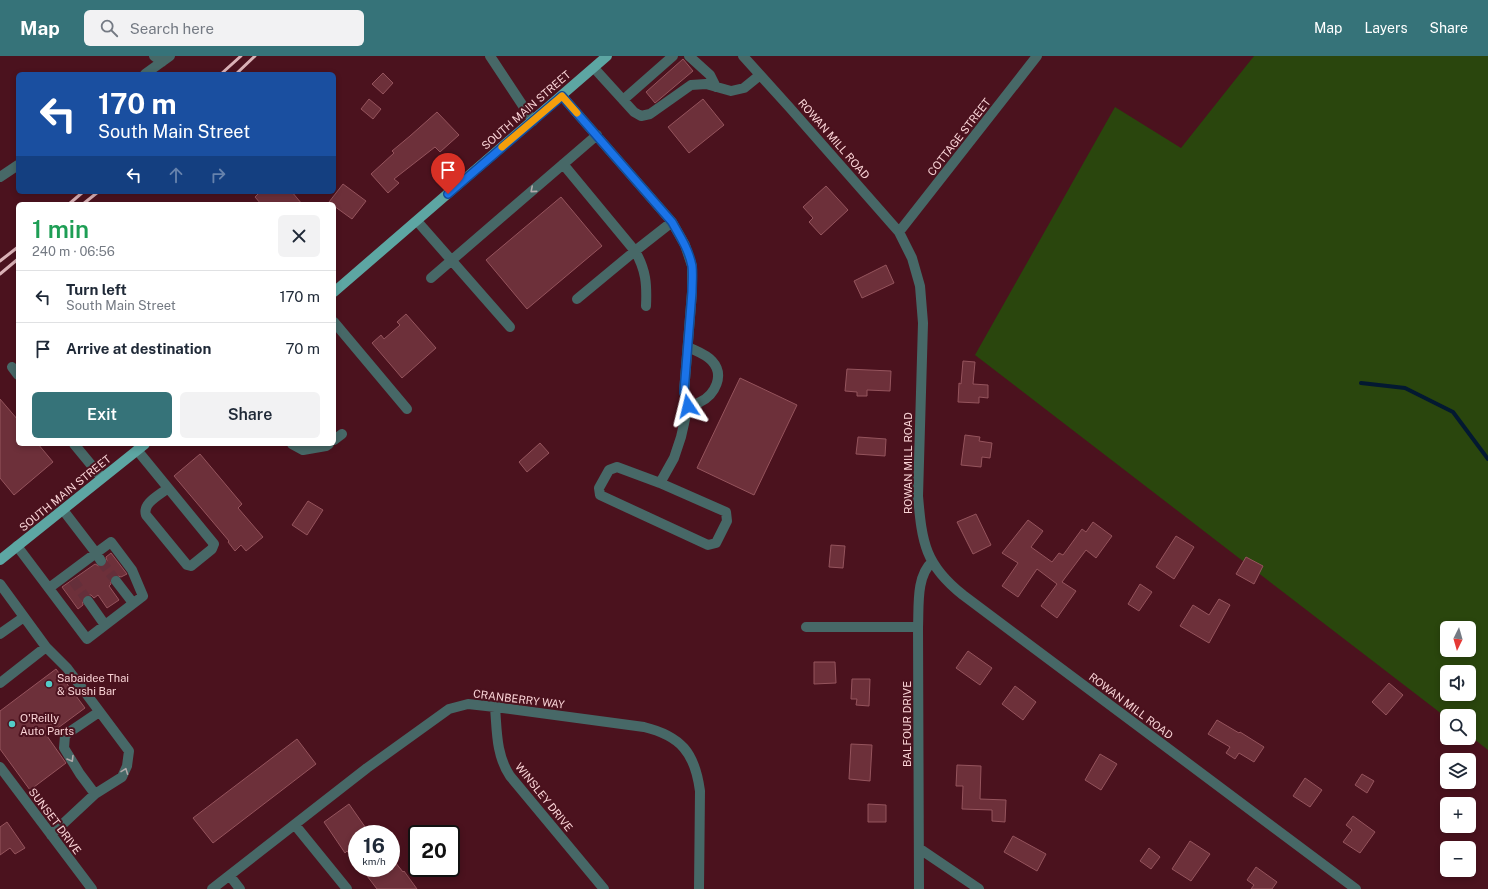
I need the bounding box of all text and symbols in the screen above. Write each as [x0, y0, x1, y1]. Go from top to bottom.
search box [84, 10, 364, 46]
text: Map [20, 17, 60, 39]
icon: search [98, 17, 120, 39]
text: Search here [130, 20, 214, 37]
text: Map [1314, 20, 1342, 36]
text: Layers [1364, 20, 1408, 36]
text: Share [1430, 20, 1468, 36]
street label: SOUTH MAIN STREET [479, 68, 573, 152]
text: 170 m [98, 87, 177, 120]
icon: left [32, 88, 84, 140]
street label: COTTAGE STREET [925, 96, 993, 178]
street label: ROWAN MILL ROAD [796, 97, 872, 182]
text: South Main Street [98, 121, 250, 142]
pin [431, 153, 465, 194]
icon: arrive [437, 159, 459, 181]
icon: left [123, 164, 145, 186]
icon: ahead [165, 164, 187, 186]
icon: right [207, 164, 229, 186]
one-way arrow [531, 185, 538, 192]
text: 1 min [32, 215, 89, 243]
button: close [278, 215, 320, 257]
text: 240 m · 06:56 [32, 244, 115, 259]
text: Turn left [66, 281, 127, 298]
icon: left [32, 286, 54, 308]
text: 170 m [279, 288, 320, 305]
text: South Main Street [66, 298, 176, 313]
icon: arrive [32, 338, 54, 360]
text: Arrive at destination [66, 340, 211, 357]
text: 70 m [285, 340, 320, 357]
position arrow [667, 385, 709, 427]
button: Exit [32, 392, 172, 438]
button: Share [180, 392, 320, 438]
street label: ROWAN MILL ROAD [902, 412, 914, 514]
street label: SOUTH MAIN STREET [17, 452, 113, 533]
north arrow [1440, 621, 1476, 657]
map controls [1440, 621, 1476, 877]
button: sound [1440, 665, 1476, 701]
street label: ROWAN MILL ROAD [1087, 671, 1176, 742]
place label: Sabaidee Thai & Sushi Bar [57, 672, 129, 697]
marker: Sabaidee Thai & Sushi Bar [44, 679, 54, 689]
street label: BALFOUR DRIVE [901, 681, 913, 767]
street label: CRANBERRY WAY [473, 687, 566, 711]
button: search [1440, 709, 1476, 745]
place label: O'Reilly Auto Parts [20, 712, 74, 737]
marker: O'Reilly Auto Parts [7, 719, 17, 729]
button: layers [1440, 753, 1476, 789]
one-way arrow [66, 755, 73, 762]
street label: WINSLEY DRIVE [513, 760, 575, 834]
one-way arrow [120, 767, 128, 774]
street label: SUNSET DRIVE [26, 786, 84, 856]
button: + [1440, 797, 1476, 833]
speed limit sign: 20 [408, 825, 460, 877]
text: 16 [363, 834, 385, 858]
button: − [1440, 841, 1476, 877]
text: km/h [362, 855, 386, 867]

